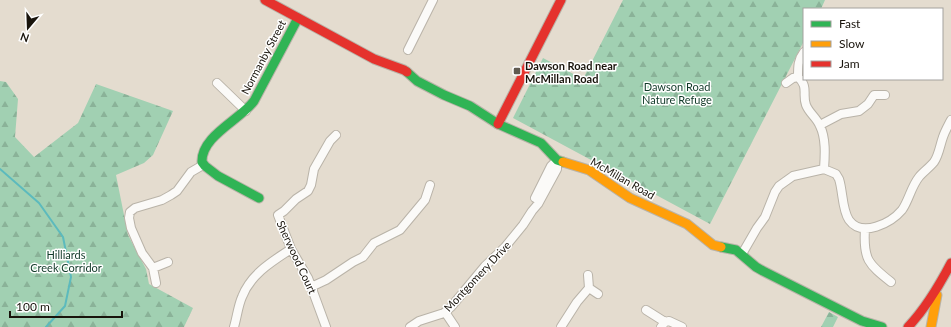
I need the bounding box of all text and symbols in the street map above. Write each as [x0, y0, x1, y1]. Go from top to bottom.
north arrow [8, 8, 48, 48]
legend [803, 8, 943, 80]
text: Fast [839, 16, 861, 31]
street label: Normanby Street [238, 18, 288, 96]
text: N [18, 30, 31, 45]
text: Slow [839, 36, 865, 51]
text: Jam [839, 56, 860, 71]
place label: Dawson Road near McMillan Road [525, 59, 618, 85]
marker: Dawson Road near McMillan Road [512, 66, 522, 76]
park label: Dawson Road Nature Refuge [642, 80, 712, 106]
street label: McMillan Road [589, 154, 657, 202]
street label: Sherwood Court [274, 218, 320, 296]
street label: Montgomery Drive [441, 238, 513, 314]
park label: Hilliards Creek Corridor [30, 248, 102, 274]
scale bar [10, 293, 122, 319]
text: 100 m [16, 299, 50, 314]

